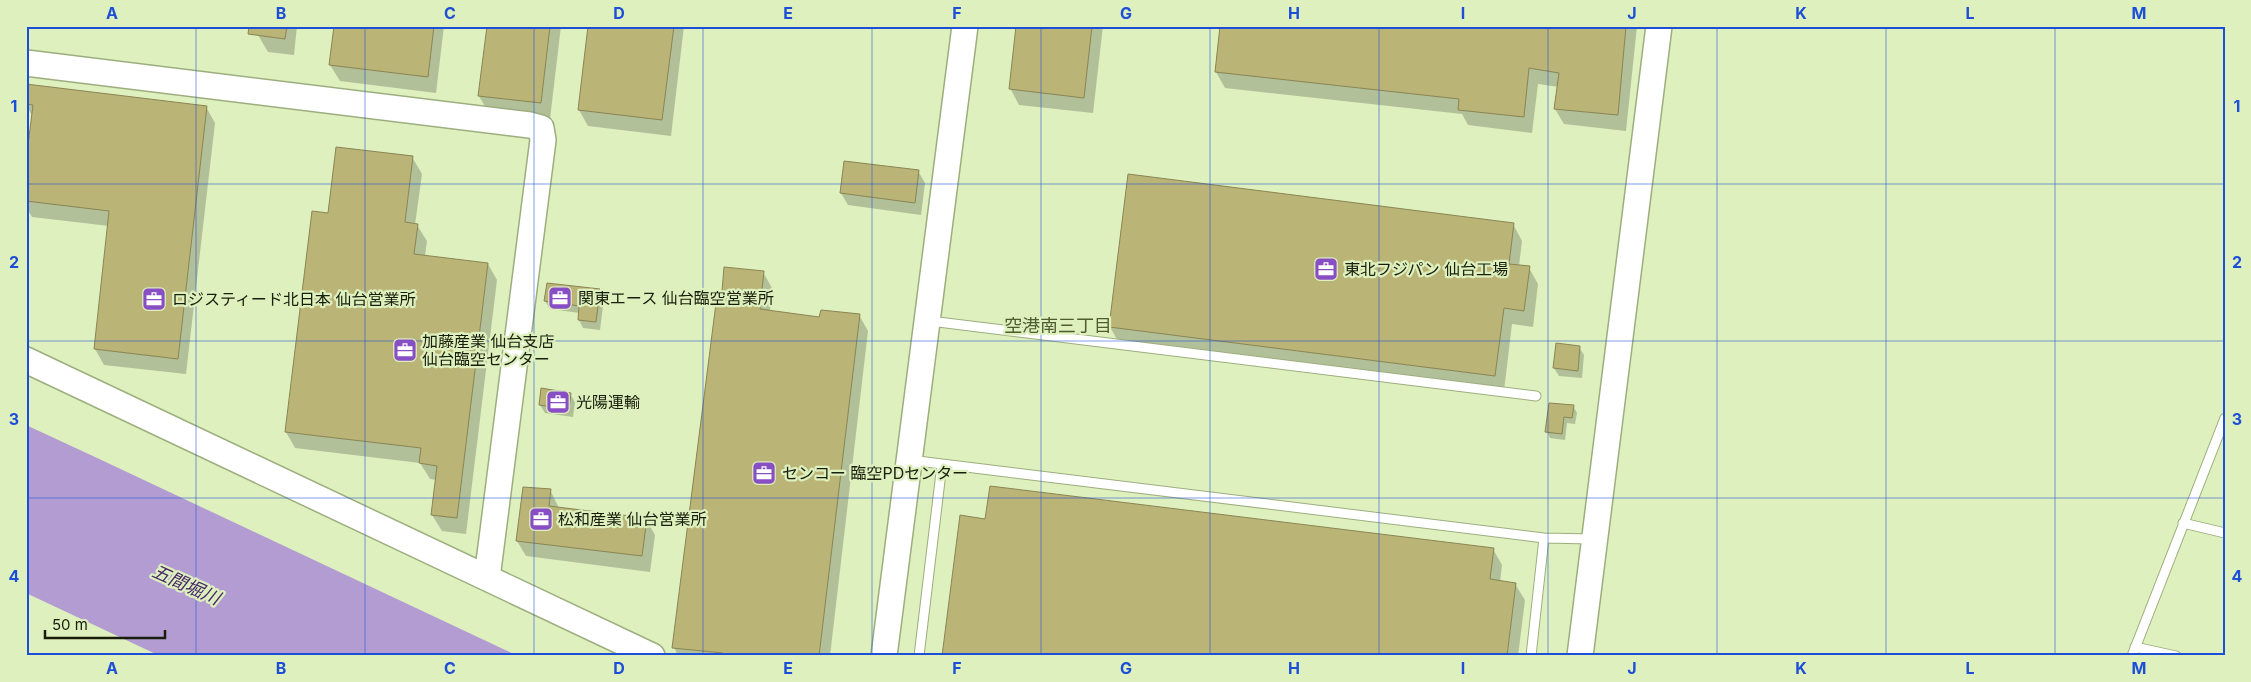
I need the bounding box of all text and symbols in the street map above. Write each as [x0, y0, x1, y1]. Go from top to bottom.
text: A [106, 3, 118, 23]
text: B [276, 3, 286, 23]
text: C [444, 3, 456, 23]
text: D [613, 3, 625, 23]
text: E [783, 3, 793, 23]
text: F [952, 3, 962, 23]
text: G [1120, 3, 1132, 23]
text: H [1288, 3, 1300, 23]
text: I [1461, 3, 1465, 23]
text: J [1627, 3, 1637, 23]
text: K [1795, 3, 1807, 23]
text: L [1965, 3, 1975, 23]
text: M [2132, 3, 2146, 23]
text: 1 [11, 96, 17, 116]
text: 1 [2234, 96, 2240, 116]
text: 2 [9, 252, 19, 272]
text: 2 [2232, 252, 2242, 272]
office icon: 東北フジパン 仙台工場 [1313, 256, 1339, 282]
place label: 東北フジパン 仙台工場 [1344, 259, 1508, 279]
office icon: 関東エース 仙台臨空営業所 [547, 285, 573, 311]
office icon: ロジスティード北日本 仙台営業所 [141, 286, 167, 312]
place label: 関東エース 仙台臨空営業所 [578, 288, 774, 308]
place label: ロジスティード北日本 仙台営業所 [172, 289, 416, 309]
district label: 空港南三丁目 [1004, 315, 1112, 336]
place label: 加藤産業 仙台支店 仙台臨空センター [422, 331, 555, 369]
office icon: 加藤産業 仙台支店 仙台臨空センター [392, 337, 418, 363]
office icon: 光陽運輸 [545, 389, 571, 415]
place label: 光陽運輸 [576, 392, 640, 412]
text: 3 [9, 409, 19, 429]
text: 3 [2232, 409, 2242, 429]
office icon: センコー 臨空PDセンター [751, 460, 777, 486]
place label: センコー 臨空PDセンター [782, 463, 968, 483]
office icon: 松和産業 仙台営業所 [528, 506, 554, 532]
place label: 松和産業 仙台営業所 [558, 509, 707, 529]
water label: 五間堀川 [149, 560, 225, 610]
text: 4 [9, 566, 20, 586]
text: 4 [2232, 566, 2243, 586]
scale bar [45, 607, 165, 639]
text: 50 m [52, 615, 88, 634]
text: A [106, 658, 118, 678]
text: B [276, 658, 286, 678]
text: C [444, 658, 456, 678]
text: D [613, 658, 625, 678]
text: E [783, 658, 793, 678]
text: F [952, 658, 962, 678]
text: G [1120, 658, 1132, 678]
text: H [1288, 658, 1300, 678]
text: I [1461, 658, 1465, 678]
text: J [1627, 658, 1637, 678]
text: K [1795, 658, 1807, 678]
text: L [1965, 658, 1975, 678]
text: M [2132, 658, 2146, 678]

